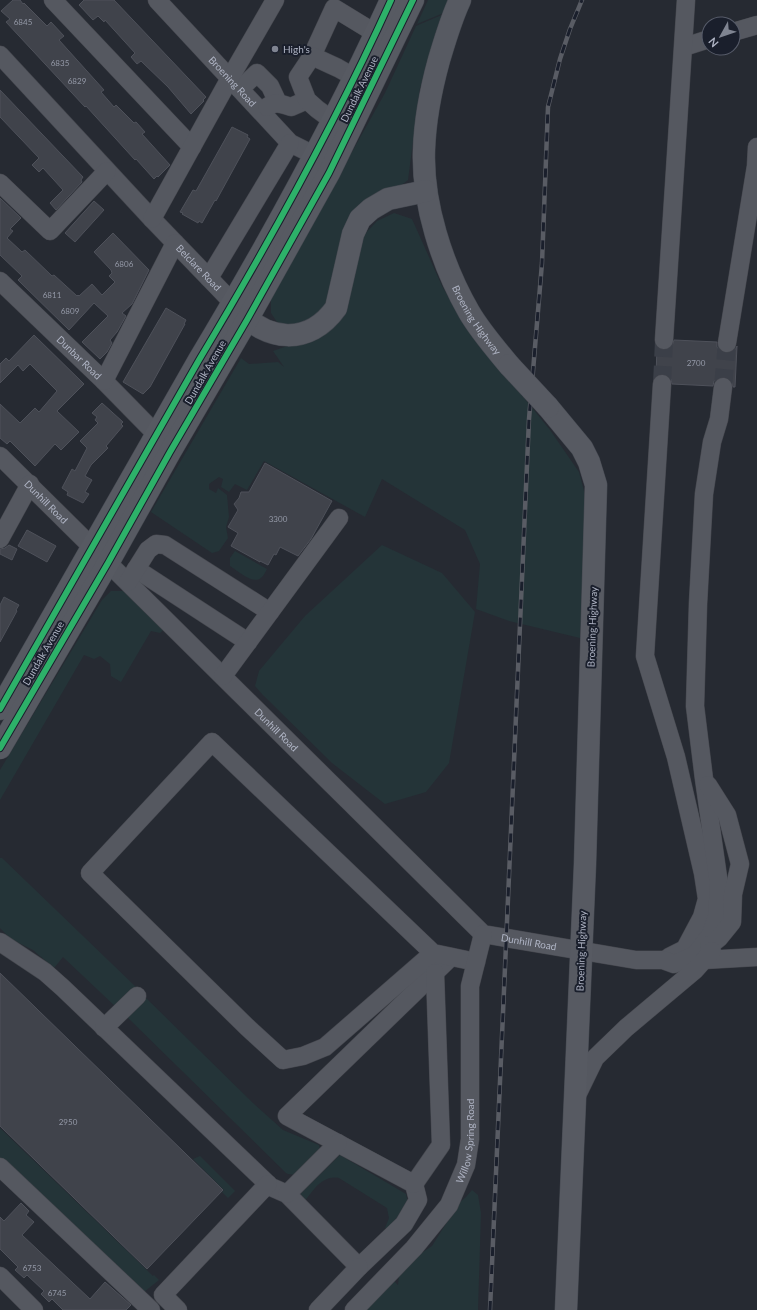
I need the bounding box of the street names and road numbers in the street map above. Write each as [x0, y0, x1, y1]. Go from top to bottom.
street label: Broening Road [206, 54, 259, 109]
street label: Dundalk Avenue [338, 54, 380, 124]
street label: Belclare Road [174, 242, 224, 293]
street label: Broening Highway [450, 283, 504, 358]
street label: Dunbar Road [54, 333, 104, 381]
street label: Dundalk Avenue [182, 338, 228, 406]
street label: Dunhill Road [22, 478, 70, 526]
street label: Broening Highway [585, 586, 599, 667]
street label: Dundalk Avenue [20, 619, 66, 687]
street label: Dunhill Road [252, 706, 301, 754]
street label: Broening Highway [574, 910, 588, 991]
street label: Dunhill Road [500, 931, 558, 952]
street label: Willow Spring Road [453, 1099, 476, 1185]

